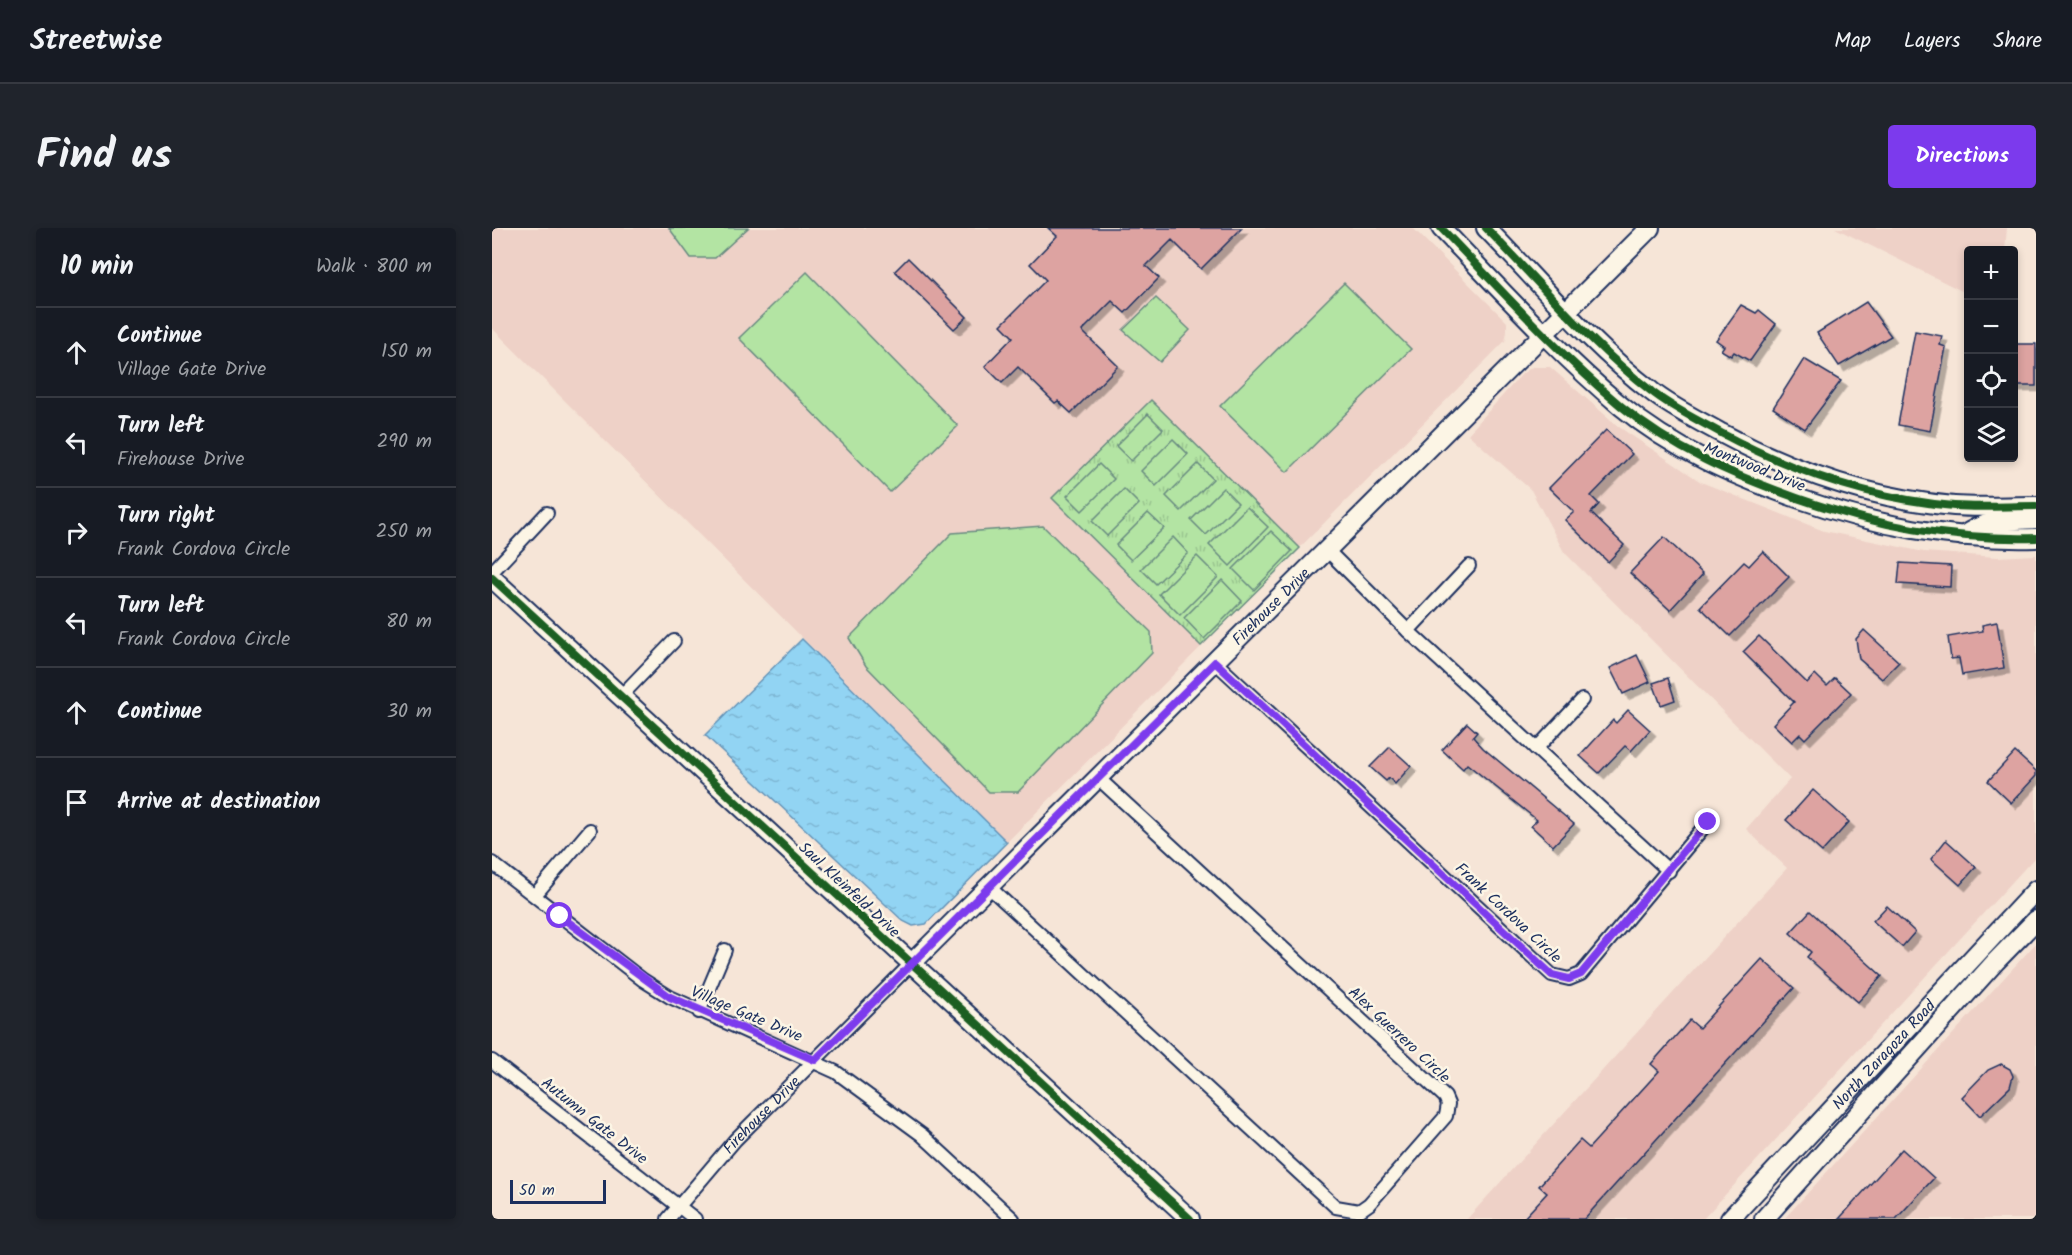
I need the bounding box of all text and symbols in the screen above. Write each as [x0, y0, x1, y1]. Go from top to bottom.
text: Streetwise [30, 19, 162, 64]
text: Map [1834, 25, 1871, 58]
text: Layers [1904, 25, 1960, 58]
text: Share [1993, 25, 2042, 58]
text: Find us [36, 123, 172, 190]
button: Directions [1888, 125, 2036, 188]
text: 10 min [60, 246, 134, 288]
map controls [1964, 246, 2018, 462]
button: + [1964, 246, 2018, 300]
text: Walk · 800 m [316, 251, 432, 283]
button: − [1964, 300, 2018, 354]
text: Continue [117, 319, 202, 354]
icon: ahead [60, 336, 93, 369]
text: 150 m [381, 336, 432, 368]
text: Village Gate Drive [117, 354, 266, 386]
button: locate [1964, 354, 2018, 408]
button: layers [1964, 408, 2018, 462]
text: Turn left [117, 409, 204, 444]
icon: left [60, 426, 93, 459]
text: 290 m [377, 426, 432, 458]
street label: Montwood Drive [1700, 436, 1809, 499]
text: Firehouse Drive [117, 444, 245, 476]
text: Turn right [117, 499, 215, 534]
icon: right [60, 516, 93, 549]
text: 250 m [376, 516, 432, 548]
text: Frank Cordova Circle [117, 534, 290, 566]
street label: Firehouse Drive [1227, 562, 1317, 652]
text: Turn left [117, 589, 204, 624]
icon: left [60, 606, 93, 639]
text: 80 m [386, 606, 432, 638]
text: Frank Cordova Circle [117, 624, 290, 656]
text: Continue [117, 695, 202, 730]
icon: ahead [60, 696, 93, 729]
text: 30 m [387, 696, 432, 728]
text: Arrive at destination [117, 785, 320, 820]
icon: arrive [60, 786, 93, 819]
route end [1694, 808, 1720, 834]
street label: Saul Kleinfeld Drive [792, 836, 906, 944]
street label: Frank Cordova Circle [1449, 857, 1567, 969]
route start [546, 902, 572, 928]
street label: Village Gate Drive [687, 980, 806, 1049]
street label: Alex Guerrero Circle [1342, 981, 1456, 1089]
street label: North Zaragoza Road [1827, 994, 1943, 1116]
street label: Firehouse Drive [717, 1070, 807, 1160]
street label: Autumn Gate Drive [535, 1071, 653, 1171]
scale bar [510, 1177, 606, 1204]
text: 50 m [519, 1178, 555, 1203]

